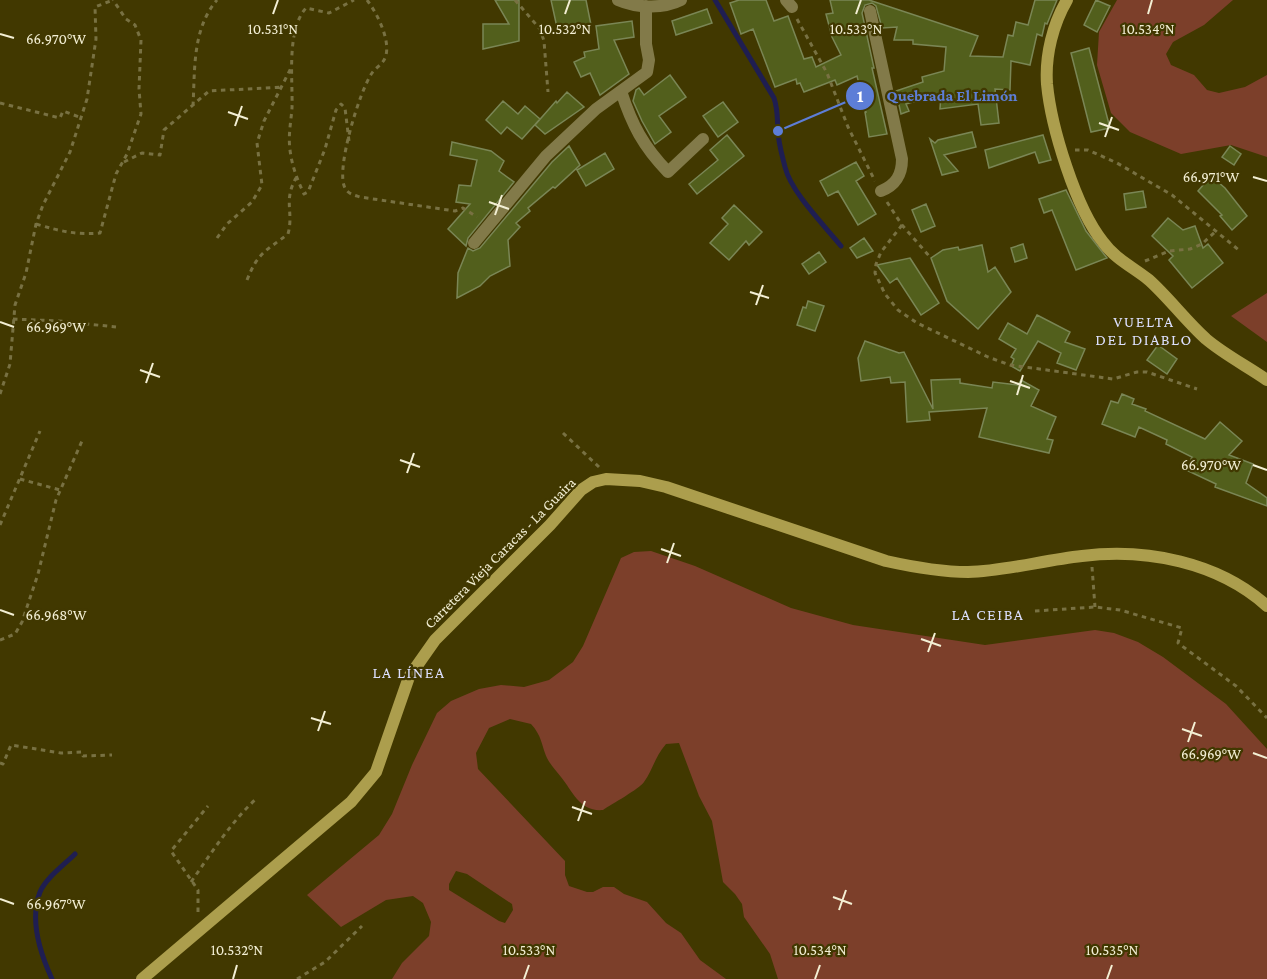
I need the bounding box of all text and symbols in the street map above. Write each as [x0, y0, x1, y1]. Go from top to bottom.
text: 10.531°N [248, 21, 298, 37]
text: 10.532°N [539, 21, 591, 37]
text: 10.533°N [830, 21, 882, 37]
text: 10.534°N [1121, 21, 1175, 37]
text: 66.970°W [26, 31, 86, 47]
callout: Quebrada El Limón [845, 79, 1030, 113]
text: 1 [857, 86, 864, 106]
text: Quebrada El Limón [887, 87, 1017, 104]
text: 66.971°W [1183, 169, 1240, 185]
district label: VUELTA DEL DIABLO [1095, 313, 1193, 348]
text: 66.969°W [26, 319, 86, 335]
text: 66.970°W [1181, 457, 1241, 473]
street label: Carretera Vieja Caracas - La Guaira [421, 474, 579, 632]
district label: LA CEIBA [952, 606, 1024, 623]
text: 66.968°W [26, 607, 87, 623]
district label: LA LÍNEA [372, 664, 446, 681]
text: 66.969°W [1181, 746, 1241, 762]
text: 66.967°W [26, 896, 86, 912]
text: 10.532°N [211, 942, 263, 958]
text: 10.533°N [503, 942, 555, 958]
text: 10.534°N [793, 942, 847, 958]
text: 10.535°N [1086, 942, 1138, 958]

